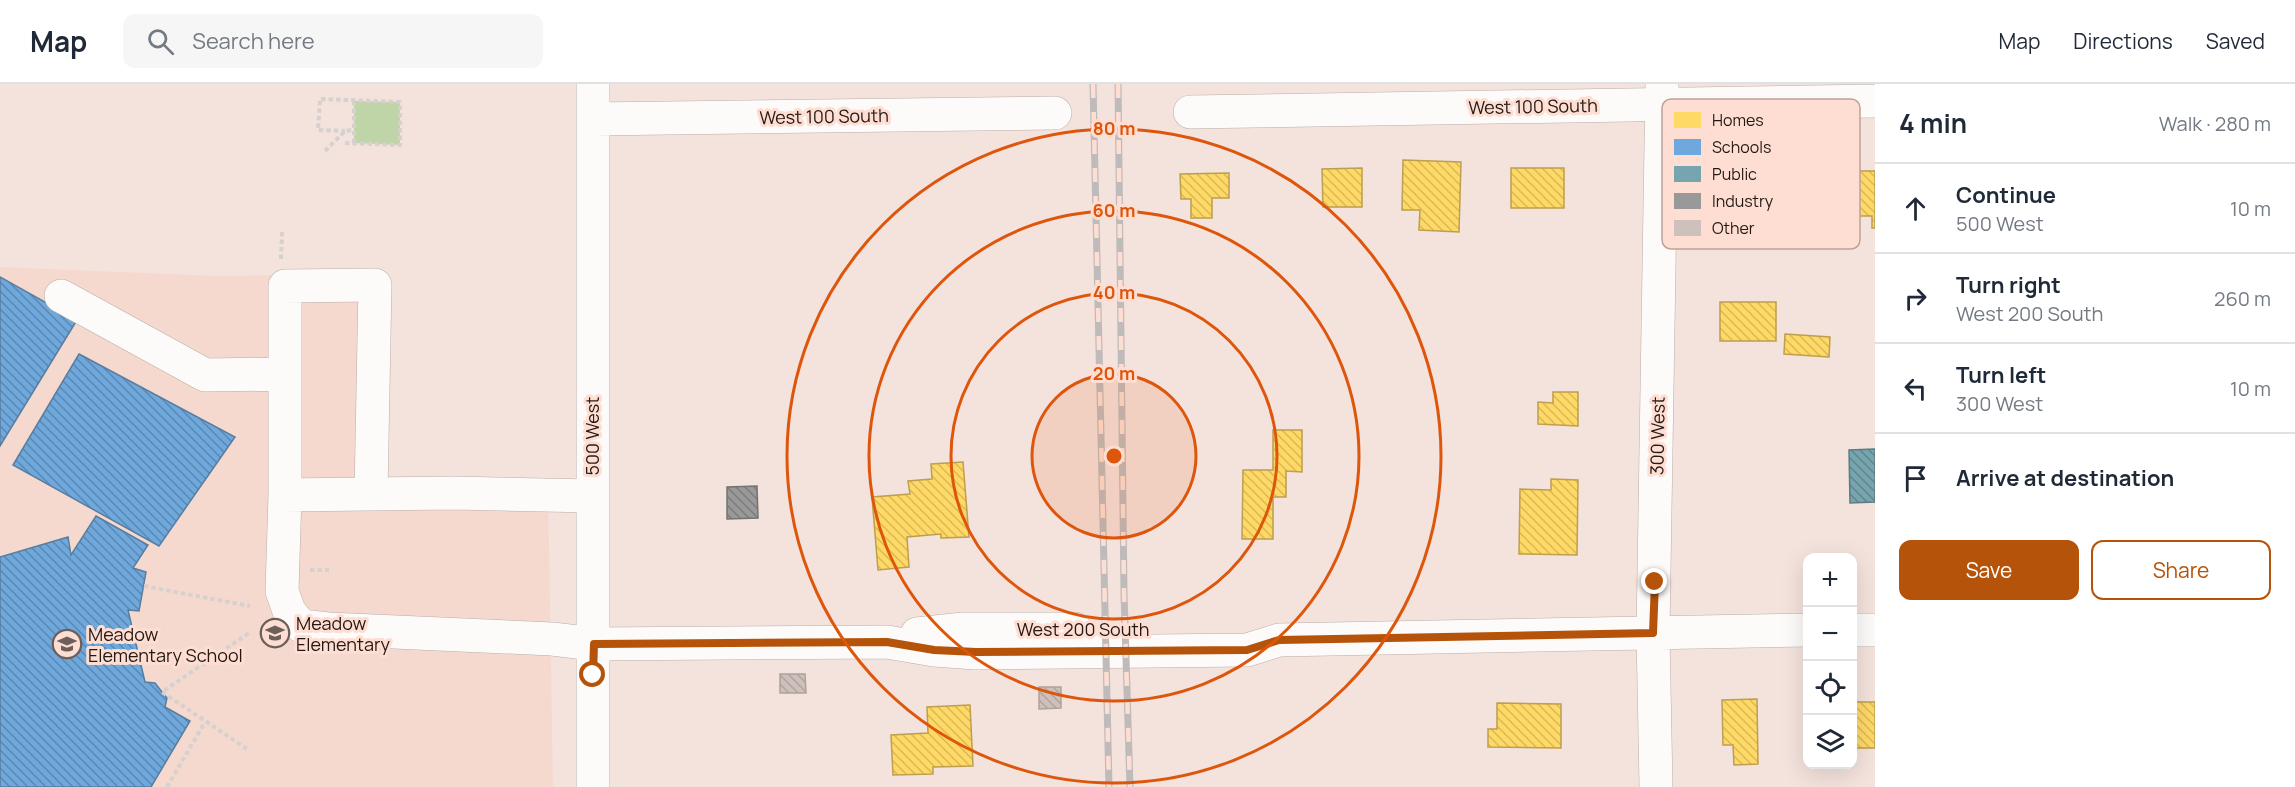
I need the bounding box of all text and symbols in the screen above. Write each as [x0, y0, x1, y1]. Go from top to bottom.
search box [123, 14, 543, 68]
text: Map [30, 22, 87, 60]
icon: search [144, 25, 177, 58]
text: Search here [192, 26, 315, 56]
text: Map [1999, 27, 2040, 55]
text: Directions [2073, 27, 2173, 55]
text: Saved [2206, 27, 2265, 55]
street label: West 100 South [1468, 93, 1598, 119]
legend [1662, 99, 1860, 249]
street label: West 100 South [759, 103, 889, 129]
text: 4 min [1899, 105, 1967, 141]
text: Homes [1712, 109, 1764, 131]
text: Walk · 280 m [2159, 110, 2271, 137]
text: 80 m [1093, 116, 1135, 140]
text: Schools [1712, 136, 1771, 158]
text: Public [1712, 163, 1757, 185]
text: Continue [1956, 180, 2056, 210]
text: Industry [1712, 190, 1774, 212]
icon: ahead [1899, 192, 1932, 225]
text: 10 m [2230, 195, 2271, 222]
text: 60 m [1093, 198, 1135, 222]
text: 500 West [1956, 210, 2044, 237]
text: Other [1712, 217, 1755, 239]
text: Turn right [1956, 270, 2061, 300]
text: 40 m [1093, 280, 1135, 304]
icon: right [1899, 282, 1932, 315]
text: 260 m [2214, 285, 2271, 312]
text: West 200 South [1956, 300, 2103, 327]
text: Turn left [1956, 360, 2046, 390]
text: 20 m [1093, 361, 1135, 385]
icon: left [1899, 372, 1932, 405]
text: 10 m [2230, 375, 2271, 402]
text: 300 West [1956, 390, 2043, 417]
street label: 500 West [580, 397, 604, 475]
street label: 300 West [1644, 397, 1670, 475]
centre of rings [1104, 446, 1124, 466]
icon: arrive [1899, 462, 1932, 495]
text: Arrive at destination [1956, 463, 2174, 493]
button: Save [1899, 540, 2079, 600]
button: Share [2091, 540, 2271, 600]
map controls [1803, 553, 1857, 769]
button: + [1803, 553, 1857, 607]
route end [1641, 568, 1667, 594]
button: − [1803, 607, 1857, 661]
place label: Meadow Elementary [296, 611, 390, 656]
school or university icon: Meadow Elementary [259, 617, 291, 649]
street label: West 200 South [1017, 617, 1149, 641]
place label: Meadow Elementary School [88, 622, 243, 667]
school or university icon: Meadow Elementary School [51, 628, 83, 660]
route start [579, 661, 605, 687]
button: locate [1803, 661, 1857, 715]
button: layers [1803, 715, 1857, 769]

